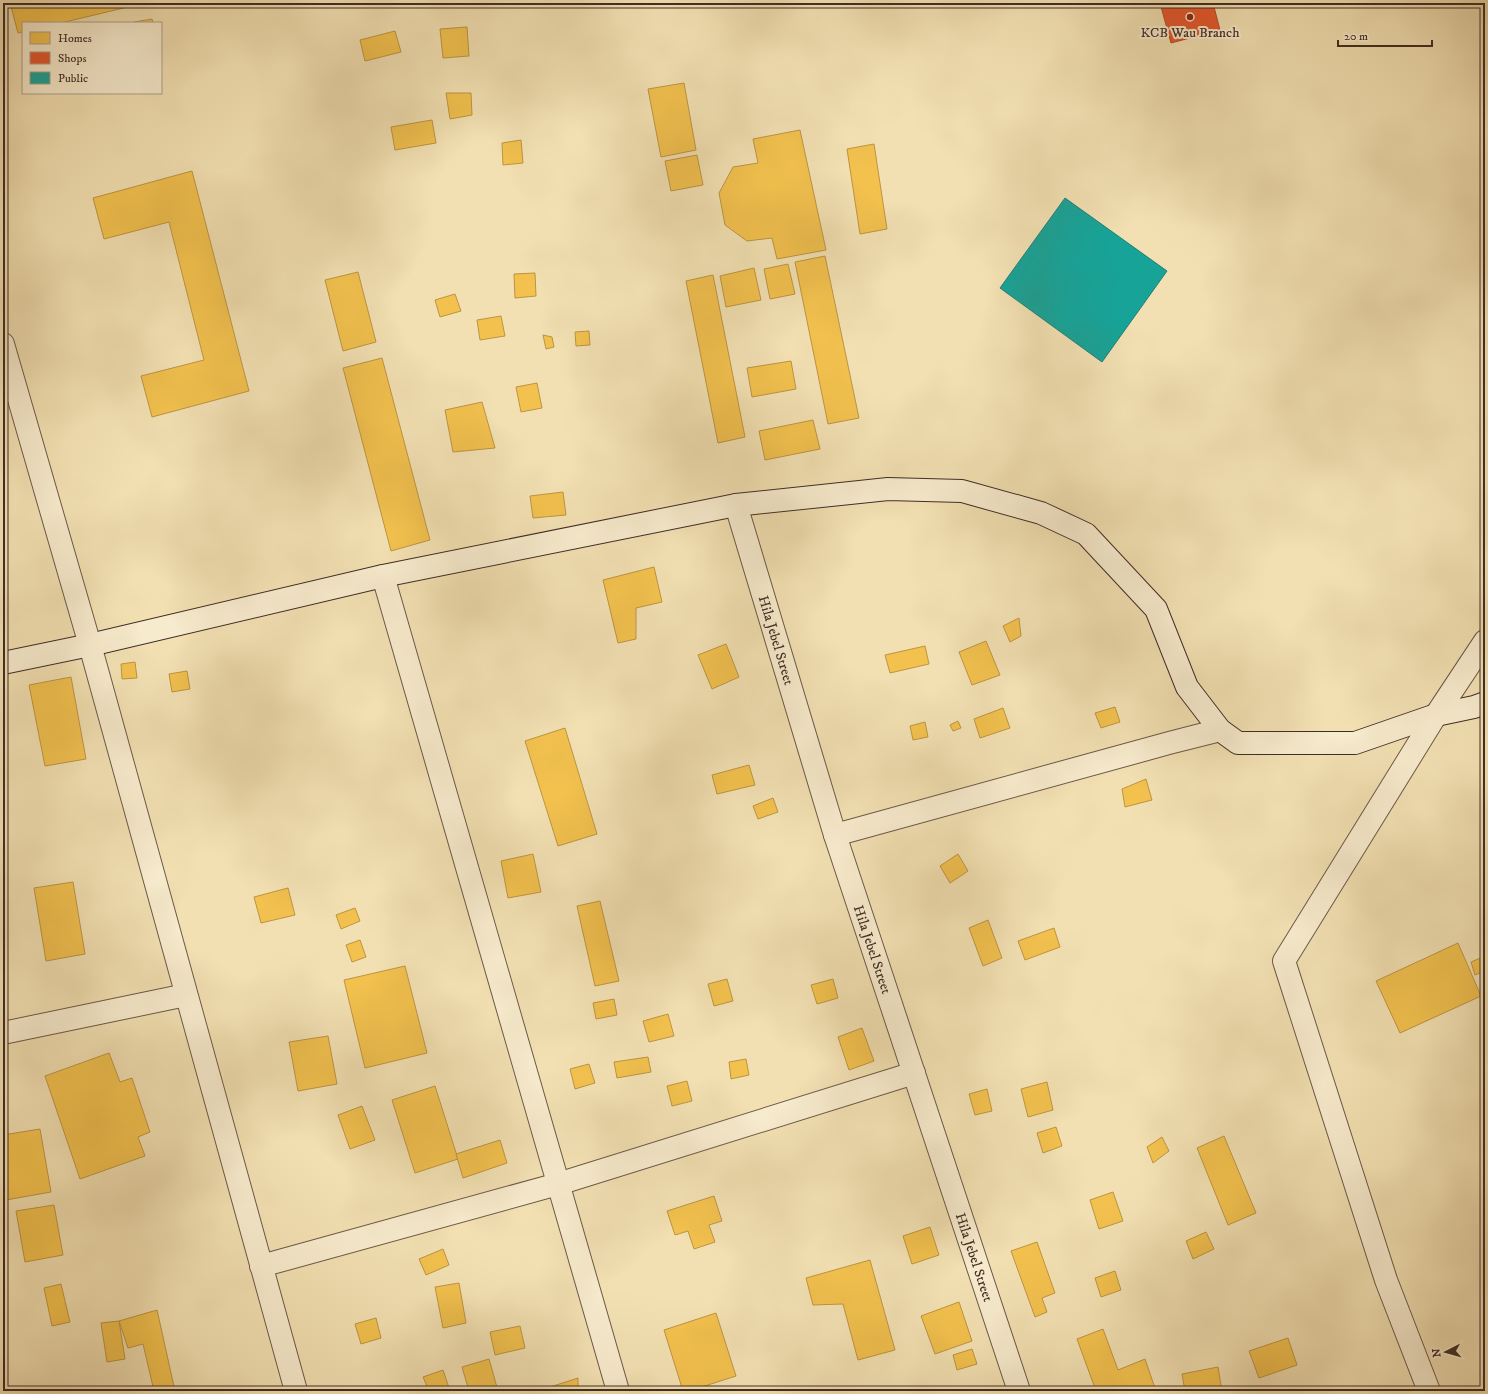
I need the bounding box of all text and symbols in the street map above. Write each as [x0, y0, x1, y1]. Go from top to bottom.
marker: KCB Wau Branch [1185, 12, 1195, 22]
legend [22, 22, 162, 94]
scale bar [1338, 22, 1432, 48]
place label: KCB Wau Branch [1141, 24, 1240, 42]
text: 20 m [1344, 29, 1368, 44]
text: Homes [58, 31, 92, 46]
text: Shops [58, 51, 86, 66]
text: Public [58, 71, 88, 86]
street label: Hila Jebel Street [754, 594, 798, 688]
street label: Hila Jebel Street [849, 903, 895, 997]
street label: Hila Jebel Street [951, 1211, 997, 1304]
north arrow [1426, 1332, 1466, 1372]
text: N [1430, 1348, 1444, 1358]

